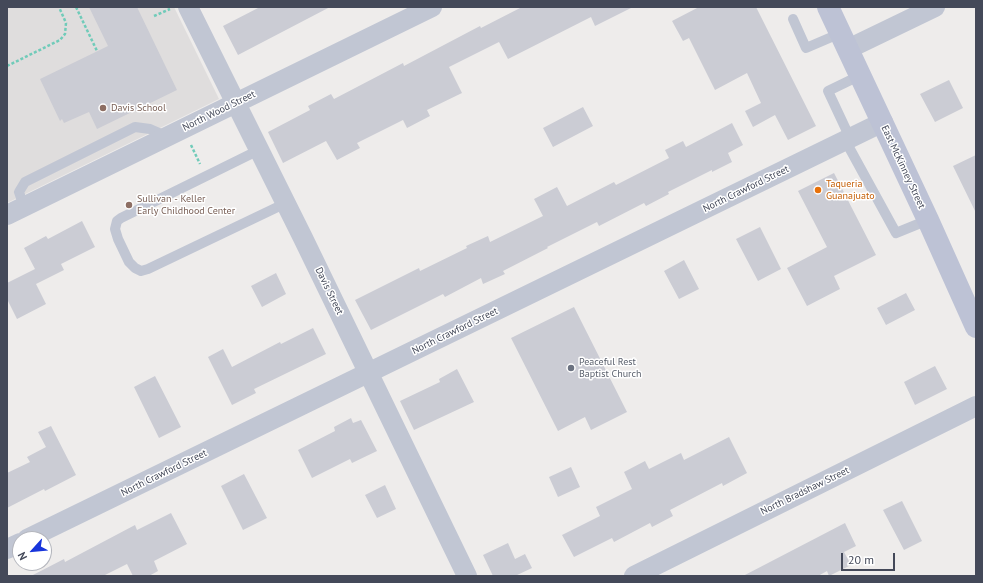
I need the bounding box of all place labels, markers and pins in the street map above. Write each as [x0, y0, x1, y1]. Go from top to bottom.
place label: Davis School [111, 102, 166, 114]
marker: Davis School [98, 103, 108, 113]
place label: Taqueria Guanajuato [826, 178, 875, 202]
marker: Taqueria Guanajuato [813, 185, 823, 195]
place label: Sullivan - Keller Early Childhood Center [137, 193, 235, 216]
marker: Sullivan - Keller Early Childhood Center [124, 200, 134, 210]
place label: Peaceful Rest Baptist Church [579, 356, 641, 380]
marker: Peaceful Rest Baptist Church [566, 363, 576, 373]

